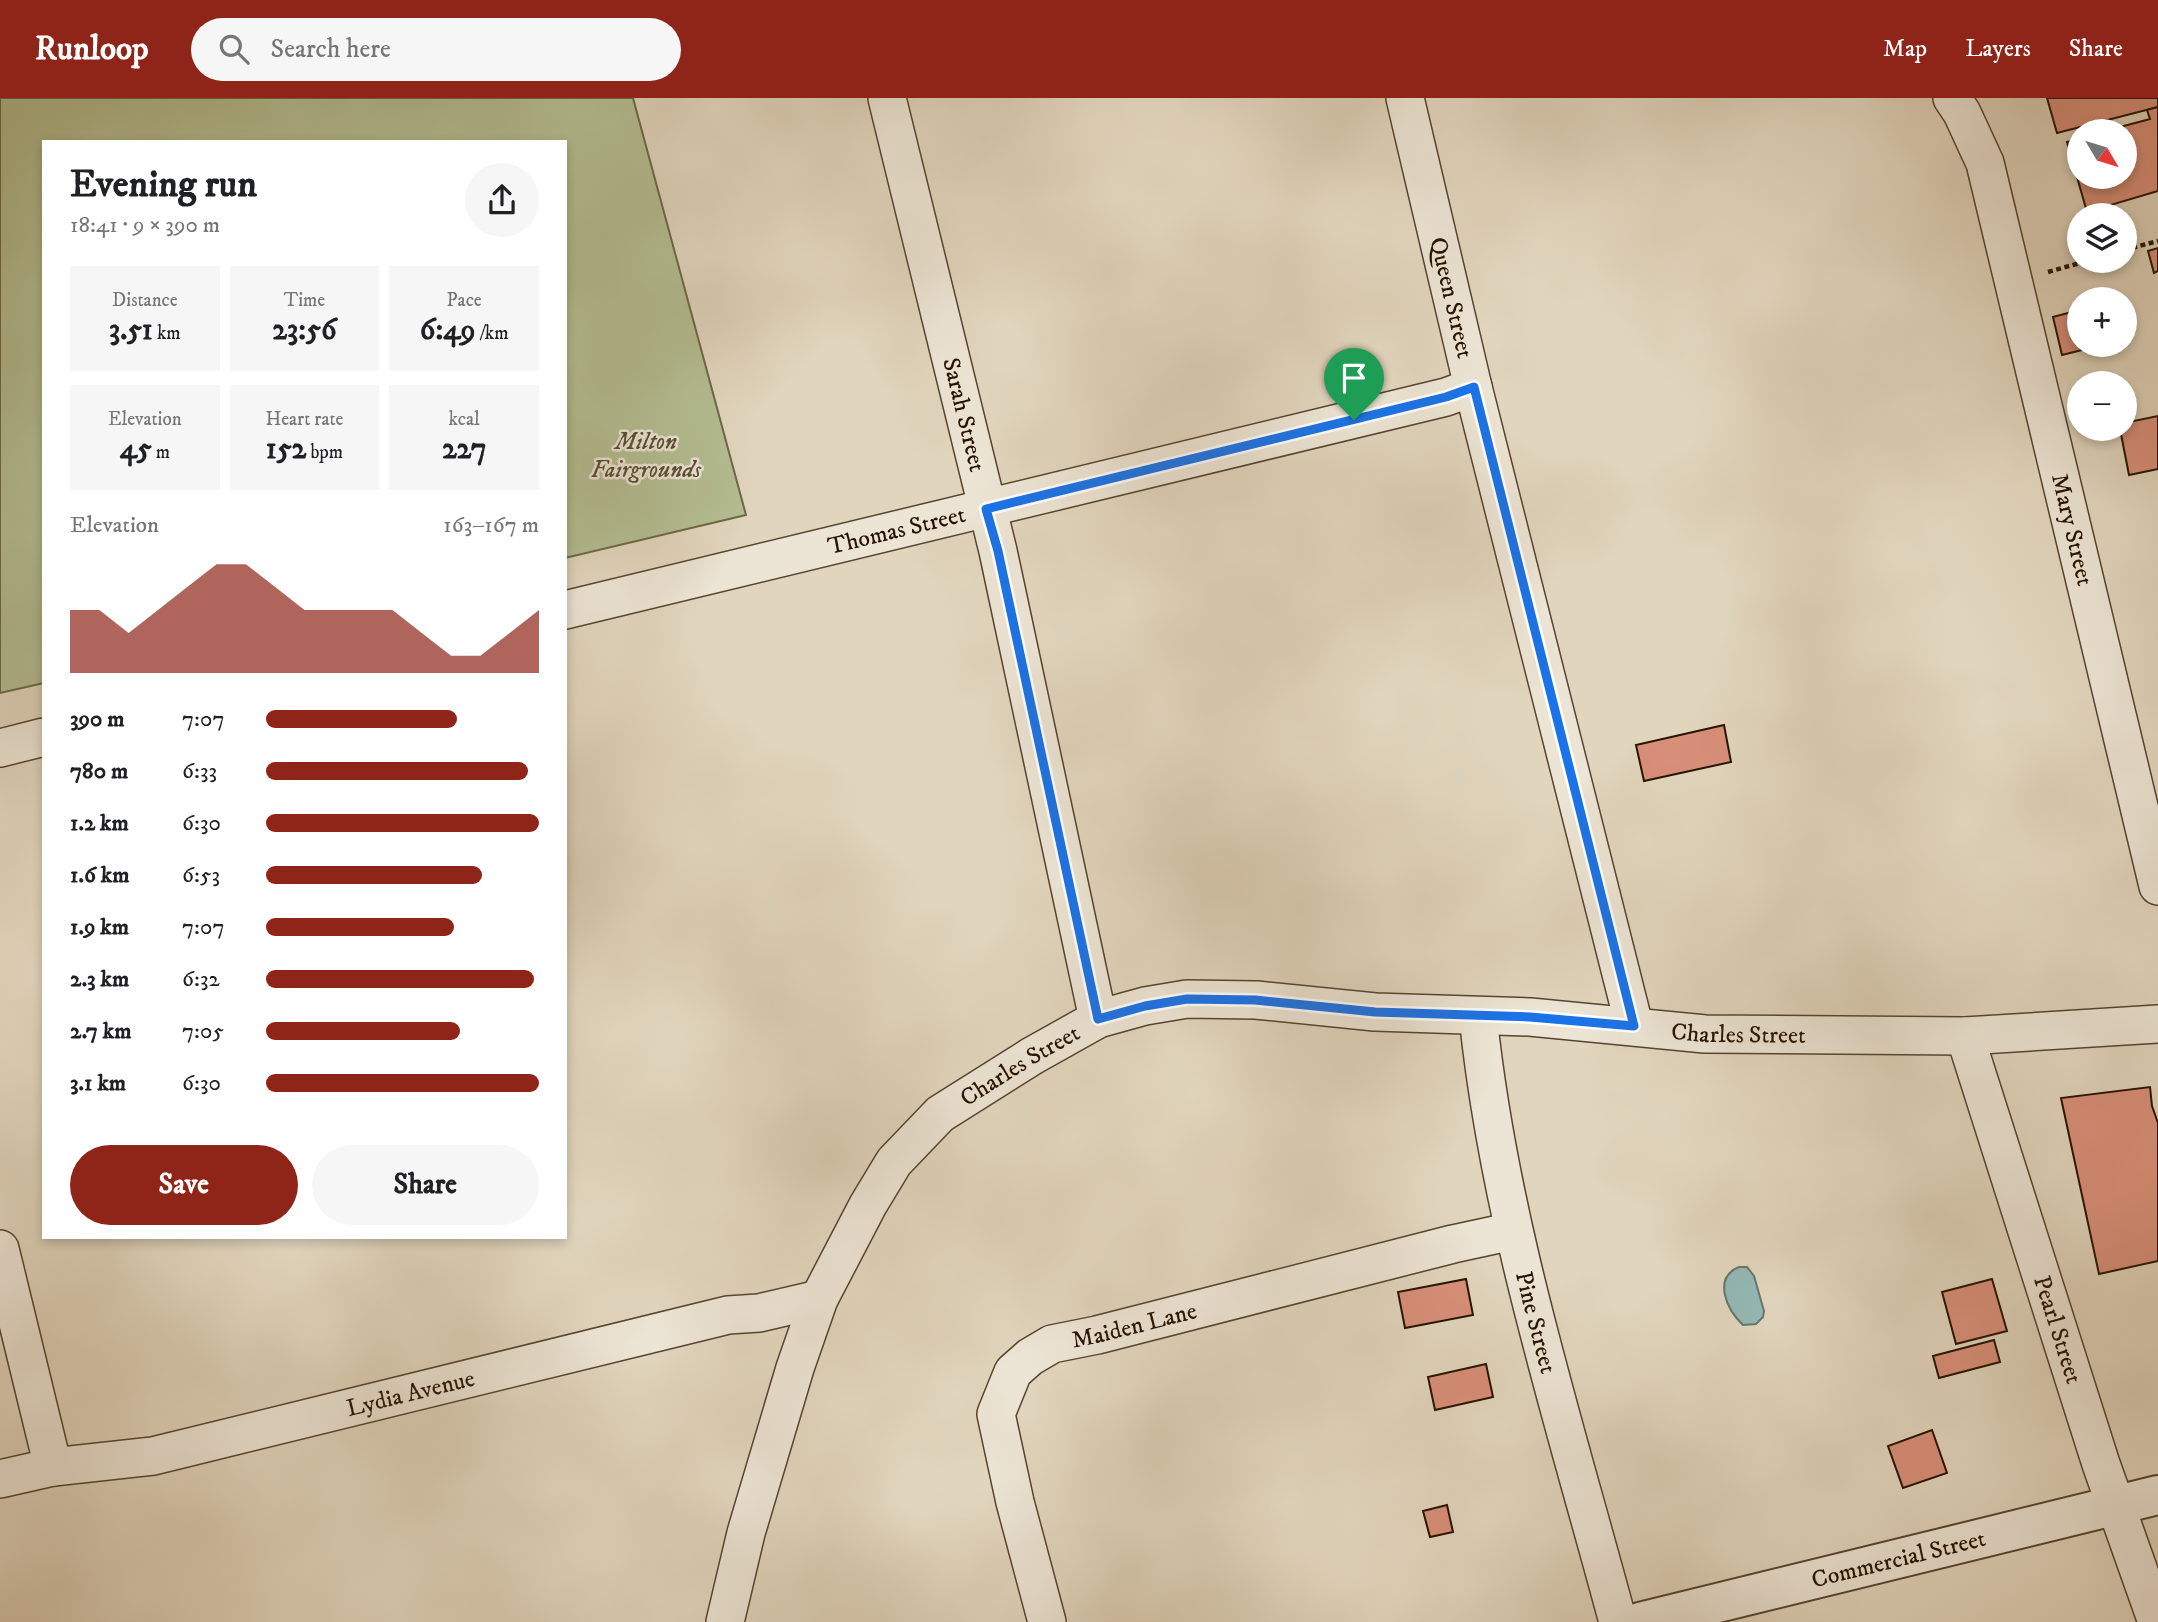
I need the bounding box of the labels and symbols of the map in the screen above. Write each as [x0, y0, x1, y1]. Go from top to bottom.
north arrow [2067, 119, 2137, 189]
street label: Queen Street [1422, 234, 1480, 362]
pin [1324, 348, 1384, 420]
street label: Sarah Street [935, 355, 992, 475]
park label: Milton Fairgrounds [591, 427, 702, 485]
street label: Mary Street [2044, 471, 2100, 589]
street label: Thomas Street [825, 500, 969, 562]
street label: Charles Street [1670, 1017, 1806, 1051]
street label: Charles Street [955, 1018, 1086, 1113]
street label: Pine Street [1508, 1268, 1563, 1377]
street label: Pearl Street [2026, 1272, 2089, 1388]
street label: Maiden Lane [1069, 1296, 1200, 1356]
street label: Lydia Avenue [343, 1364, 478, 1424]
street label: Commercial Street [1808, 1524, 1989, 1595]

